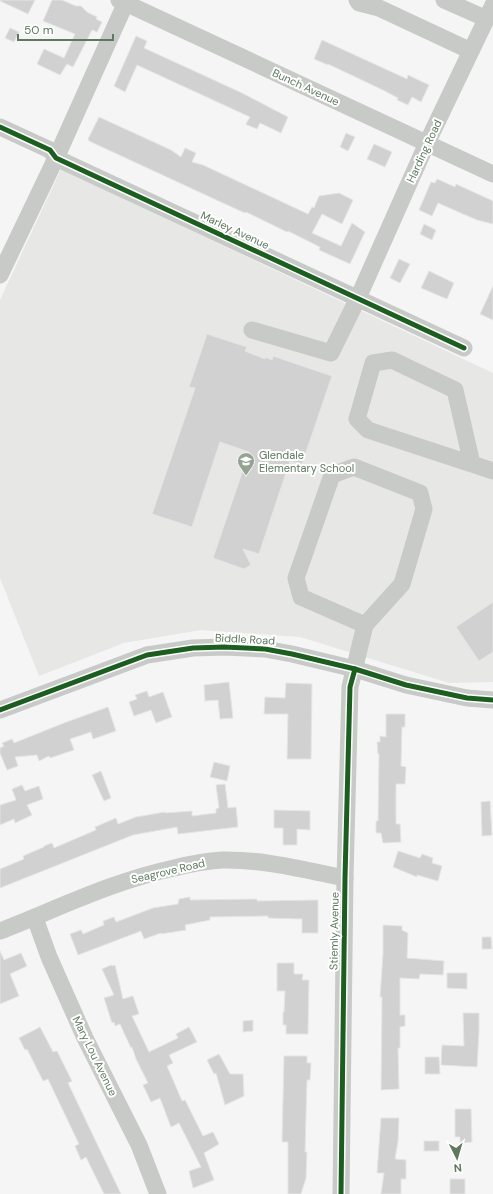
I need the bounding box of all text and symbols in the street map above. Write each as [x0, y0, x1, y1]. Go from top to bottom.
scale bar [18, 16, 113, 42]
text: 50 m [24, 22, 53, 38]
street label: Bunch Avenue [270, 65, 342, 109]
street label: Harding Road [403, 117, 445, 185]
street label: Marley Avenue [198, 208, 272, 252]
place label: Glendale Elementary School [259, 448, 354, 475]
school or university icon: Glendale Elementary School [236, 451, 256, 476]
street label: Biddle Road [215, 630, 276, 648]
street label: Seagrove Road [130, 856, 206, 886]
street label: Stiemly Avenue [326, 892, 342, 970]
street label: Mary Lou Avenue [70, 1014, 120, 1098]
north arrow [437, 1138, 477, 1178]
text: N [453, 1161, 462, 1175]

